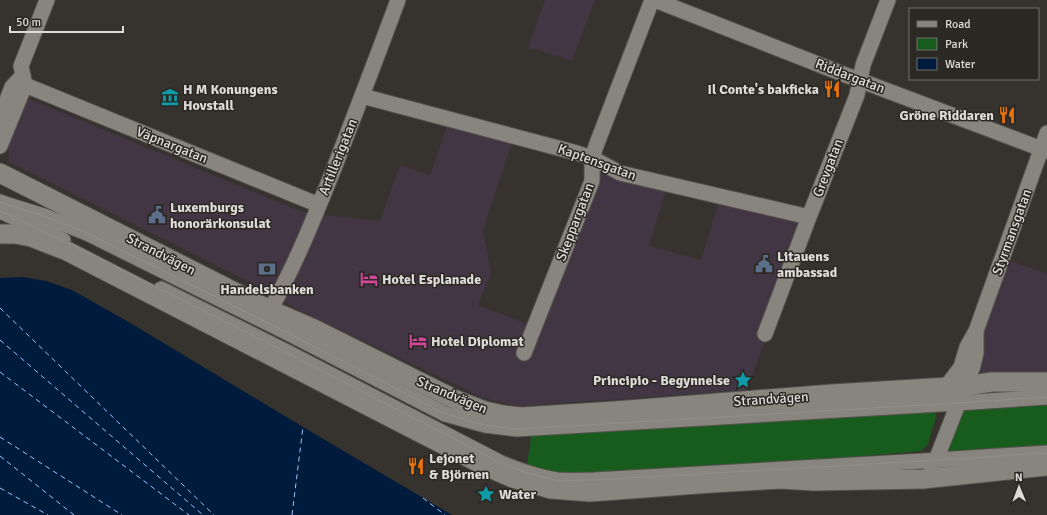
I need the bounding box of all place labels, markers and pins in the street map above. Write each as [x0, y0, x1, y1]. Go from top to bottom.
restaurant icon: Il Conte's bakficka [822, 79, 842, 99]
place label: H M Konungens Hovstall [183, 81, 278, 114]
place label: Il Conte's bakficka [707, 81, 819, 98]
museum icon: H M Konungens Hovstall [160, 87, 180, 107]
restaurant icon: Gröne Riddaren [997, 105, 1017, 125]
place label: Gröne Riddaren [899, 107, 994, 124]
place label: Luxemburgs honorärkonsulat [170, 199, 271, 232]
public building icon: Luxemburgs honorärkonsulat [147, 205, 167, 225]
place label: Litauens ambassad [777, 248, 838, 281]
public building icon: Litauens ambassad [754, 254, 774, 274]
bank icon: Handelsbanken [257, 259, 277, 279]
hotel icon: Hotel Esplanade [359, 269, 379, 289]
place label: Hotel Esplanade [382, 271, 481, 288]
place label: Handelsbanken [220, 281, 314, 298]
hotel icon: Hotel Diplomat [408, 331, 428, 351]
place label: Hotel Diplomat [431, 333, 524, 350]
place icon: Principio - Begynnelse [733, 370, 753, 390]
place label: Principio - Begynnelse [593, 372, 730, 389]
place label: Lejonet & Björnen [429, 450, 490, 483]
restaurant icon: Lejonet & Björnen [406, 456, 426, 476]
place icon: Water [476, 484, 496, 504]
place label: Water [499, 486, 536, 503]

